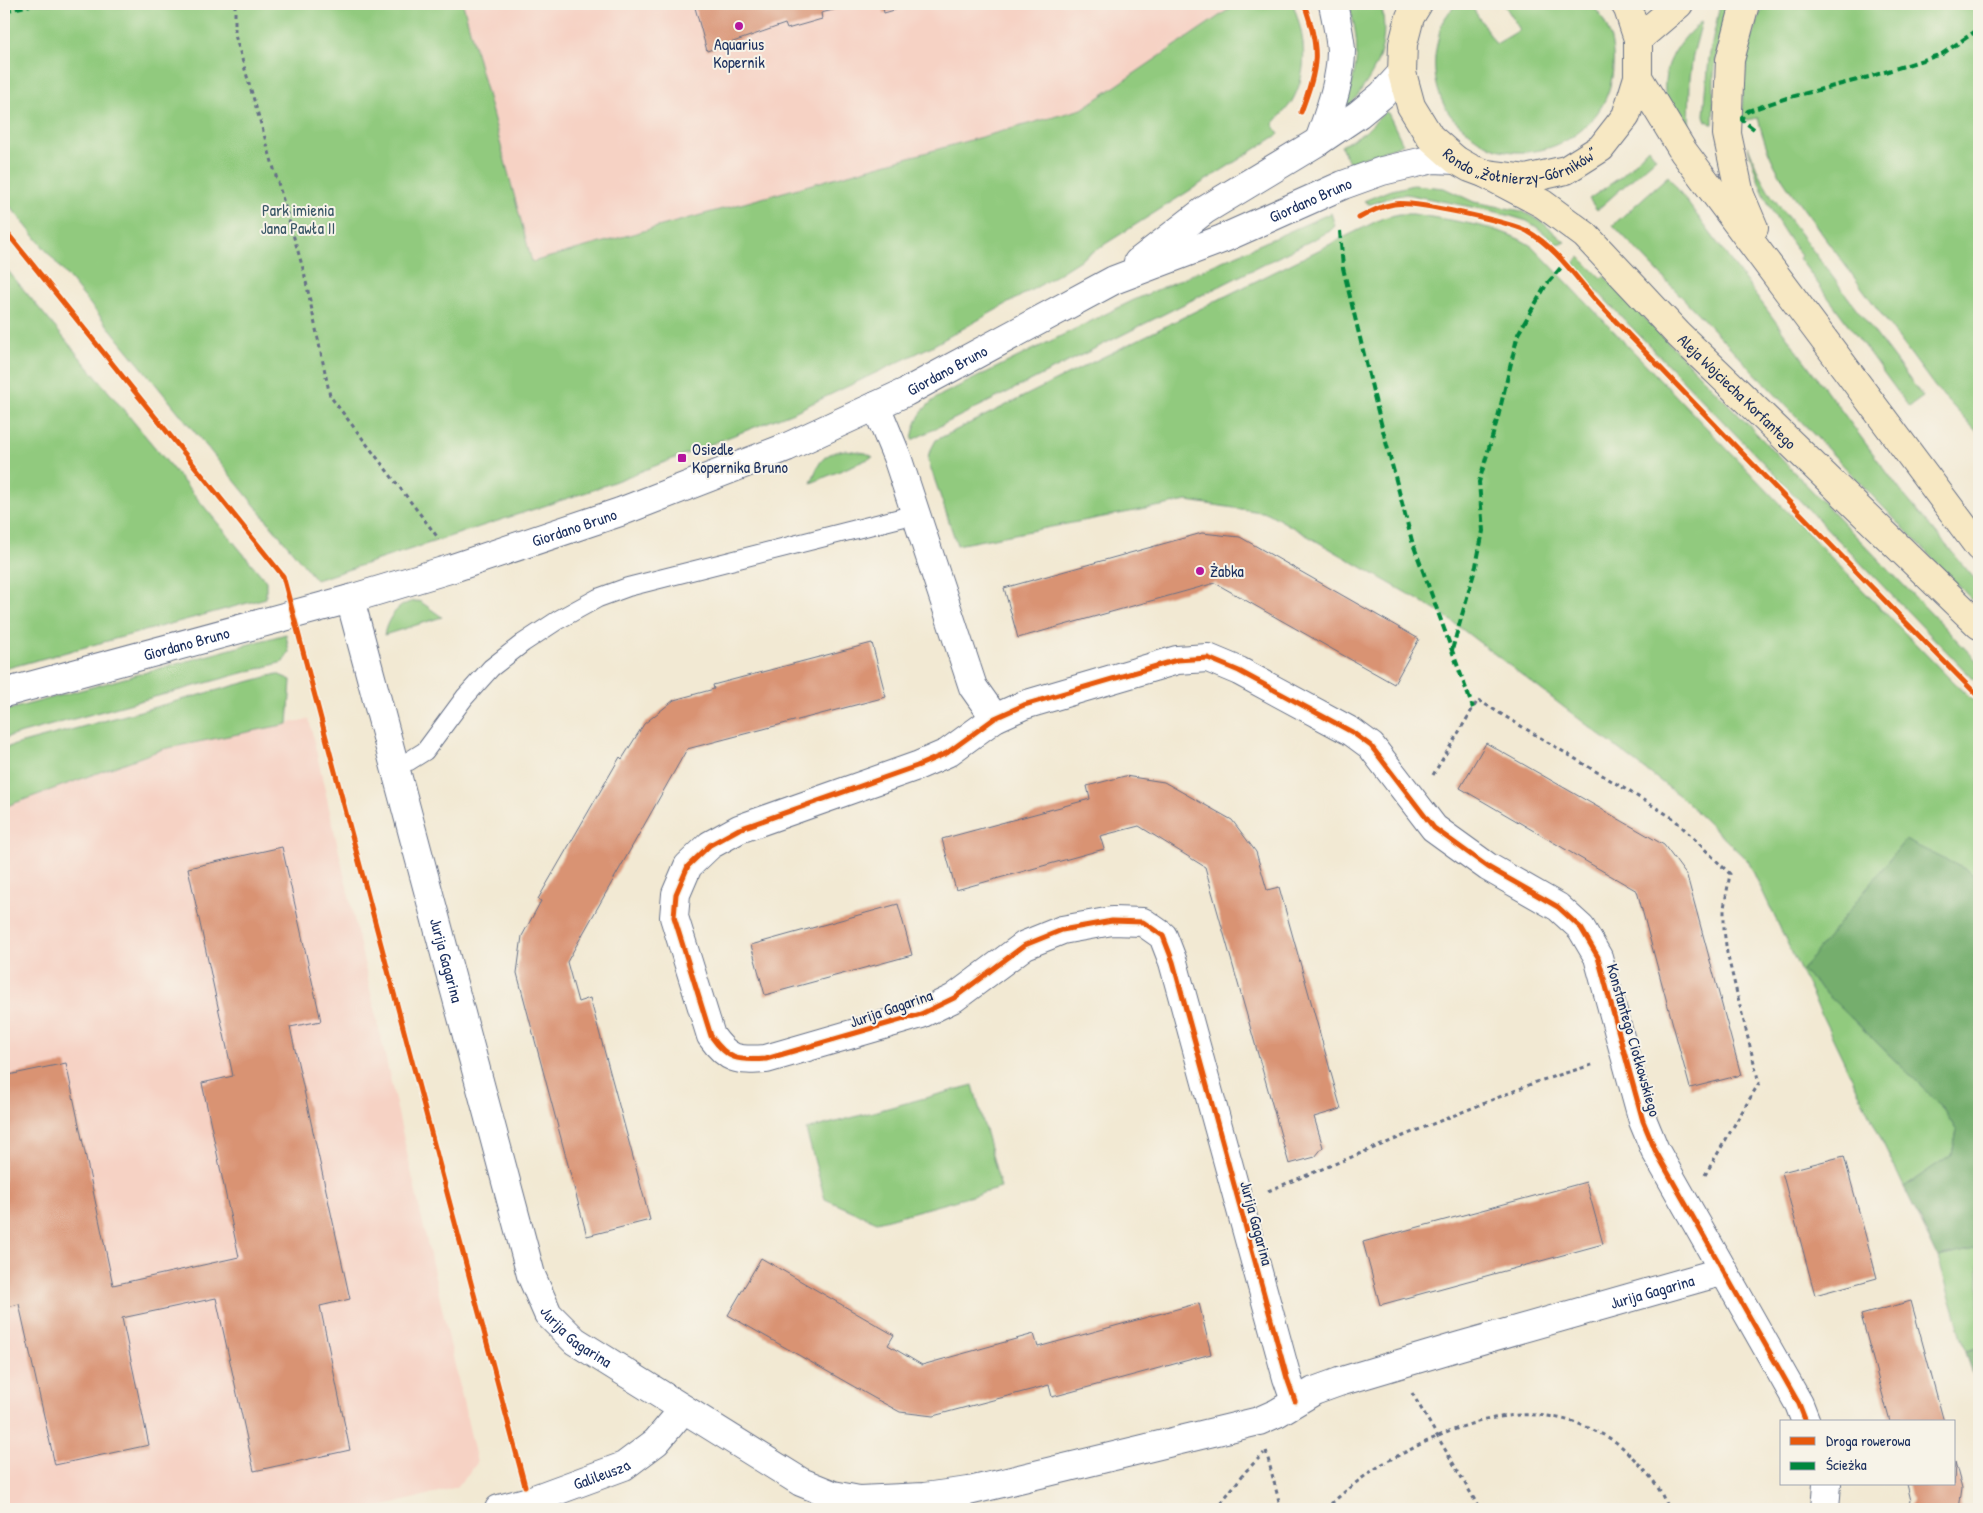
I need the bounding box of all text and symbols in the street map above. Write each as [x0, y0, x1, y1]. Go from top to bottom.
marker: Aquarius Kopernik [733, 20, 745, 32]
place label: Aquarius Kopernik [713, 33, 765, 73]
street label: Rondo „Żołnierzy-Górników” [1440, 136, 1602, 156]
text: Rondo „Żołnierzy-Górników” [1438, 142, 1601, 190]
street label: Giordano Bruno [1266, 172, 1355, 228]
park label: Park imienia Jana Pawła II [261, 199, 335, 239]
street label: Aleja Wojciecha Korfantego [1673, 329, 1802, 454]
street label: Giordano Bruno [903, 339, 991, 401]
place label: Osiedle Kopernika Bruno [692, 438, 789, 478]
marker: Osiedle Kopernika Bruno [676, 452, 688, 464]
street label: Giordano Bruno [529, 503, 620, 552]
place label: Żabka [1210, 560, 1244, 582]
marker: Żabka [1194, 565, 1206, 577]
street label: Giordano Bruno [141, 621, 232, 666]
street label: Jurija Gagarina [425, 916, 469, 1005]
street label: Konstantego Ciołkowskiego [1602, 961, 1667, 1120]
street label: Jurija Gagarina [847, 984, 935, 1032]
street label: Jurija Gagarina [1235, 1178, 1279, 1268]
street label: Jurija Gagarina [1608, 1269, 1697, 1314]
street label: Jurija Gagarina [535, 1304, 616, 1372]
legend [1780, 1420, 1956, 1486]
text: Droga rowerowa [1826, 1430, 1910, 1451]
street label: Galileusza [570, 1454, 634, 1495]
text: Ścieżka [1826, 1454, 1867, 1475]

